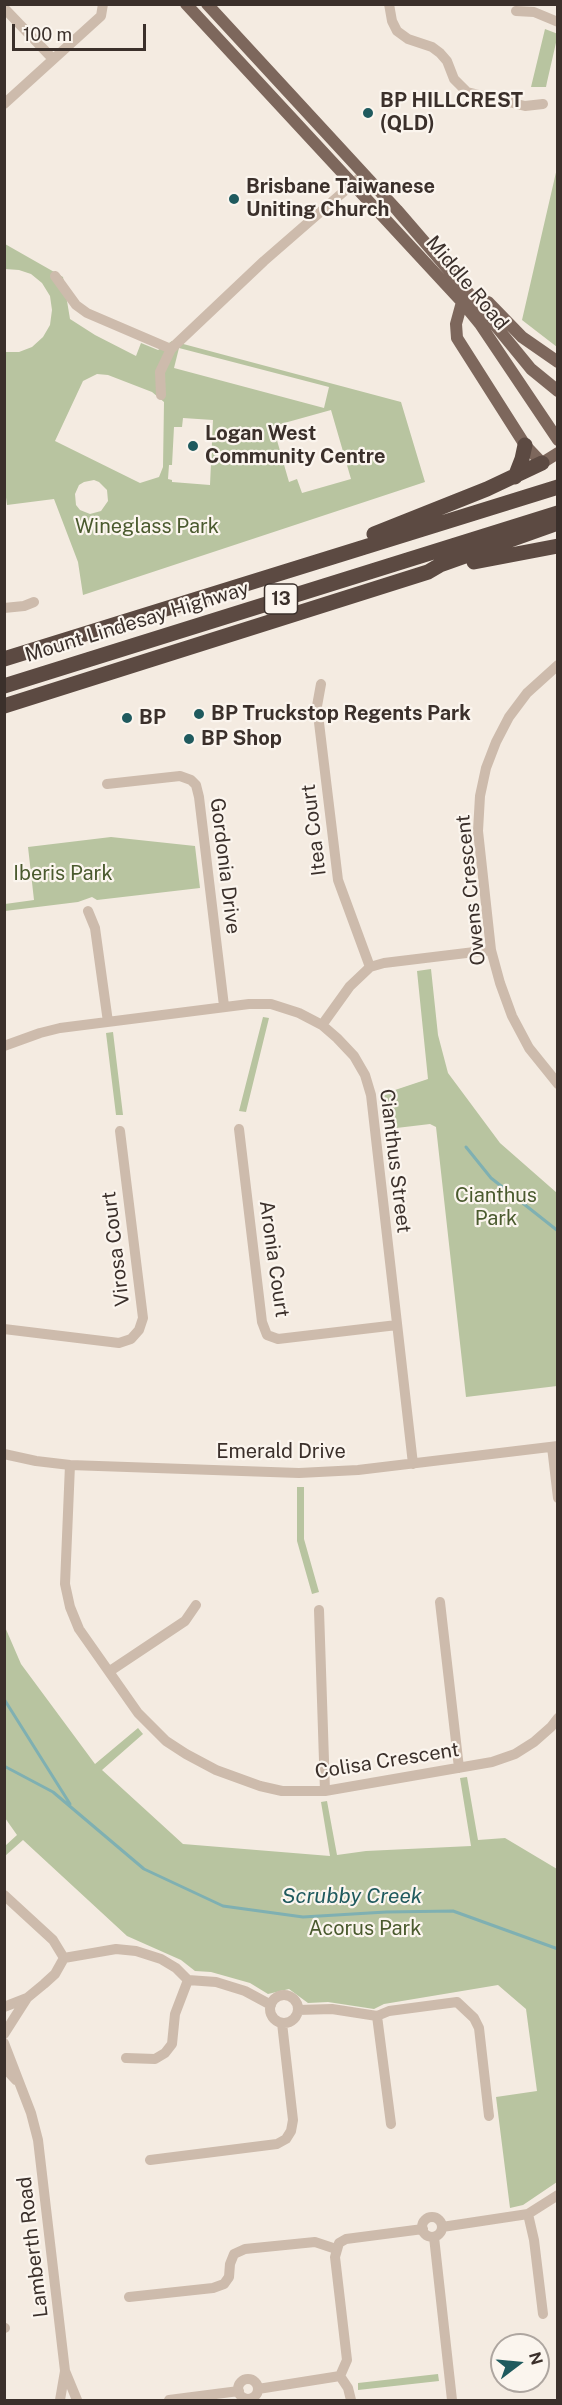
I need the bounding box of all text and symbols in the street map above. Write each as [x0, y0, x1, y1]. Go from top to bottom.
scale bar [15, 12, 148, 50]
text: 100 m [23, 24, 72, 45]
place label: BP HILLCREST (QLD) [380, 89, 523, 136]
marker: BP HILLCREST (QLD) [361, 106, 375, 120]
place label: Brisbane Taiwanese Uniting Church [246, 175, 435, 222]
marker: Brisbane Taiwanese Uniting Church [227, 192, 241, 206]
street label: Middle Road [421, 231, 513, 335]
place label: Logan West Community Centre [205, 422, 385, 469]
marker: Logan West Community Centre [186, 439, 200, 453]
park label: Wineglass Park [75, 515, 219, 539]
street label: Mount Lindesay Highway [22, 576, 252, 668]
road number: 13 [264, 584, 298, 614]
place label: BP Truckstop Regents Park [211, 702, 471, 726]
place label: BP [139, 706, 166, 730]
marker: BP Truckstop Regents Park [192, 707, 206, 721]
marker: BP [120, 711, 134, 725]
place label: BP Shop [201, 727, 282, 751]
marker: BP Shop [182, 732, 196, 746]
street label: Itea Court [296, 783, 332, 877]
street label: Gordonia Drive [205, 796, 245, 936]
street label: Owens Crescent [451, 813, 491, 967]
park label: Iberis Park [13, 862, 113, 886]
street label: Cianthus Street [374, 1087, 416, 1235]
park label: Cianthus Park [455, 1184, 537, 1231]
street label: Virosa Court [97, 1190, 135, 1308]
street label: Aronia Court [254, 1199, 294, 1319]
street label: Emerald Drive [216, 1440, 346, 1464]
street label: Colisa Crescent [313, 1738, 461, 1784]
water label: Scrubby Creek [282, 1884, 422, 1910]
park label: Acorus Park [308, 1917, 422, 1941]
street label: Lamberth Road [12, 2175, 54, 2319]
north arrow [490, 2333, 550, 2393]
text: N [525, 2350, 547, 2367]

